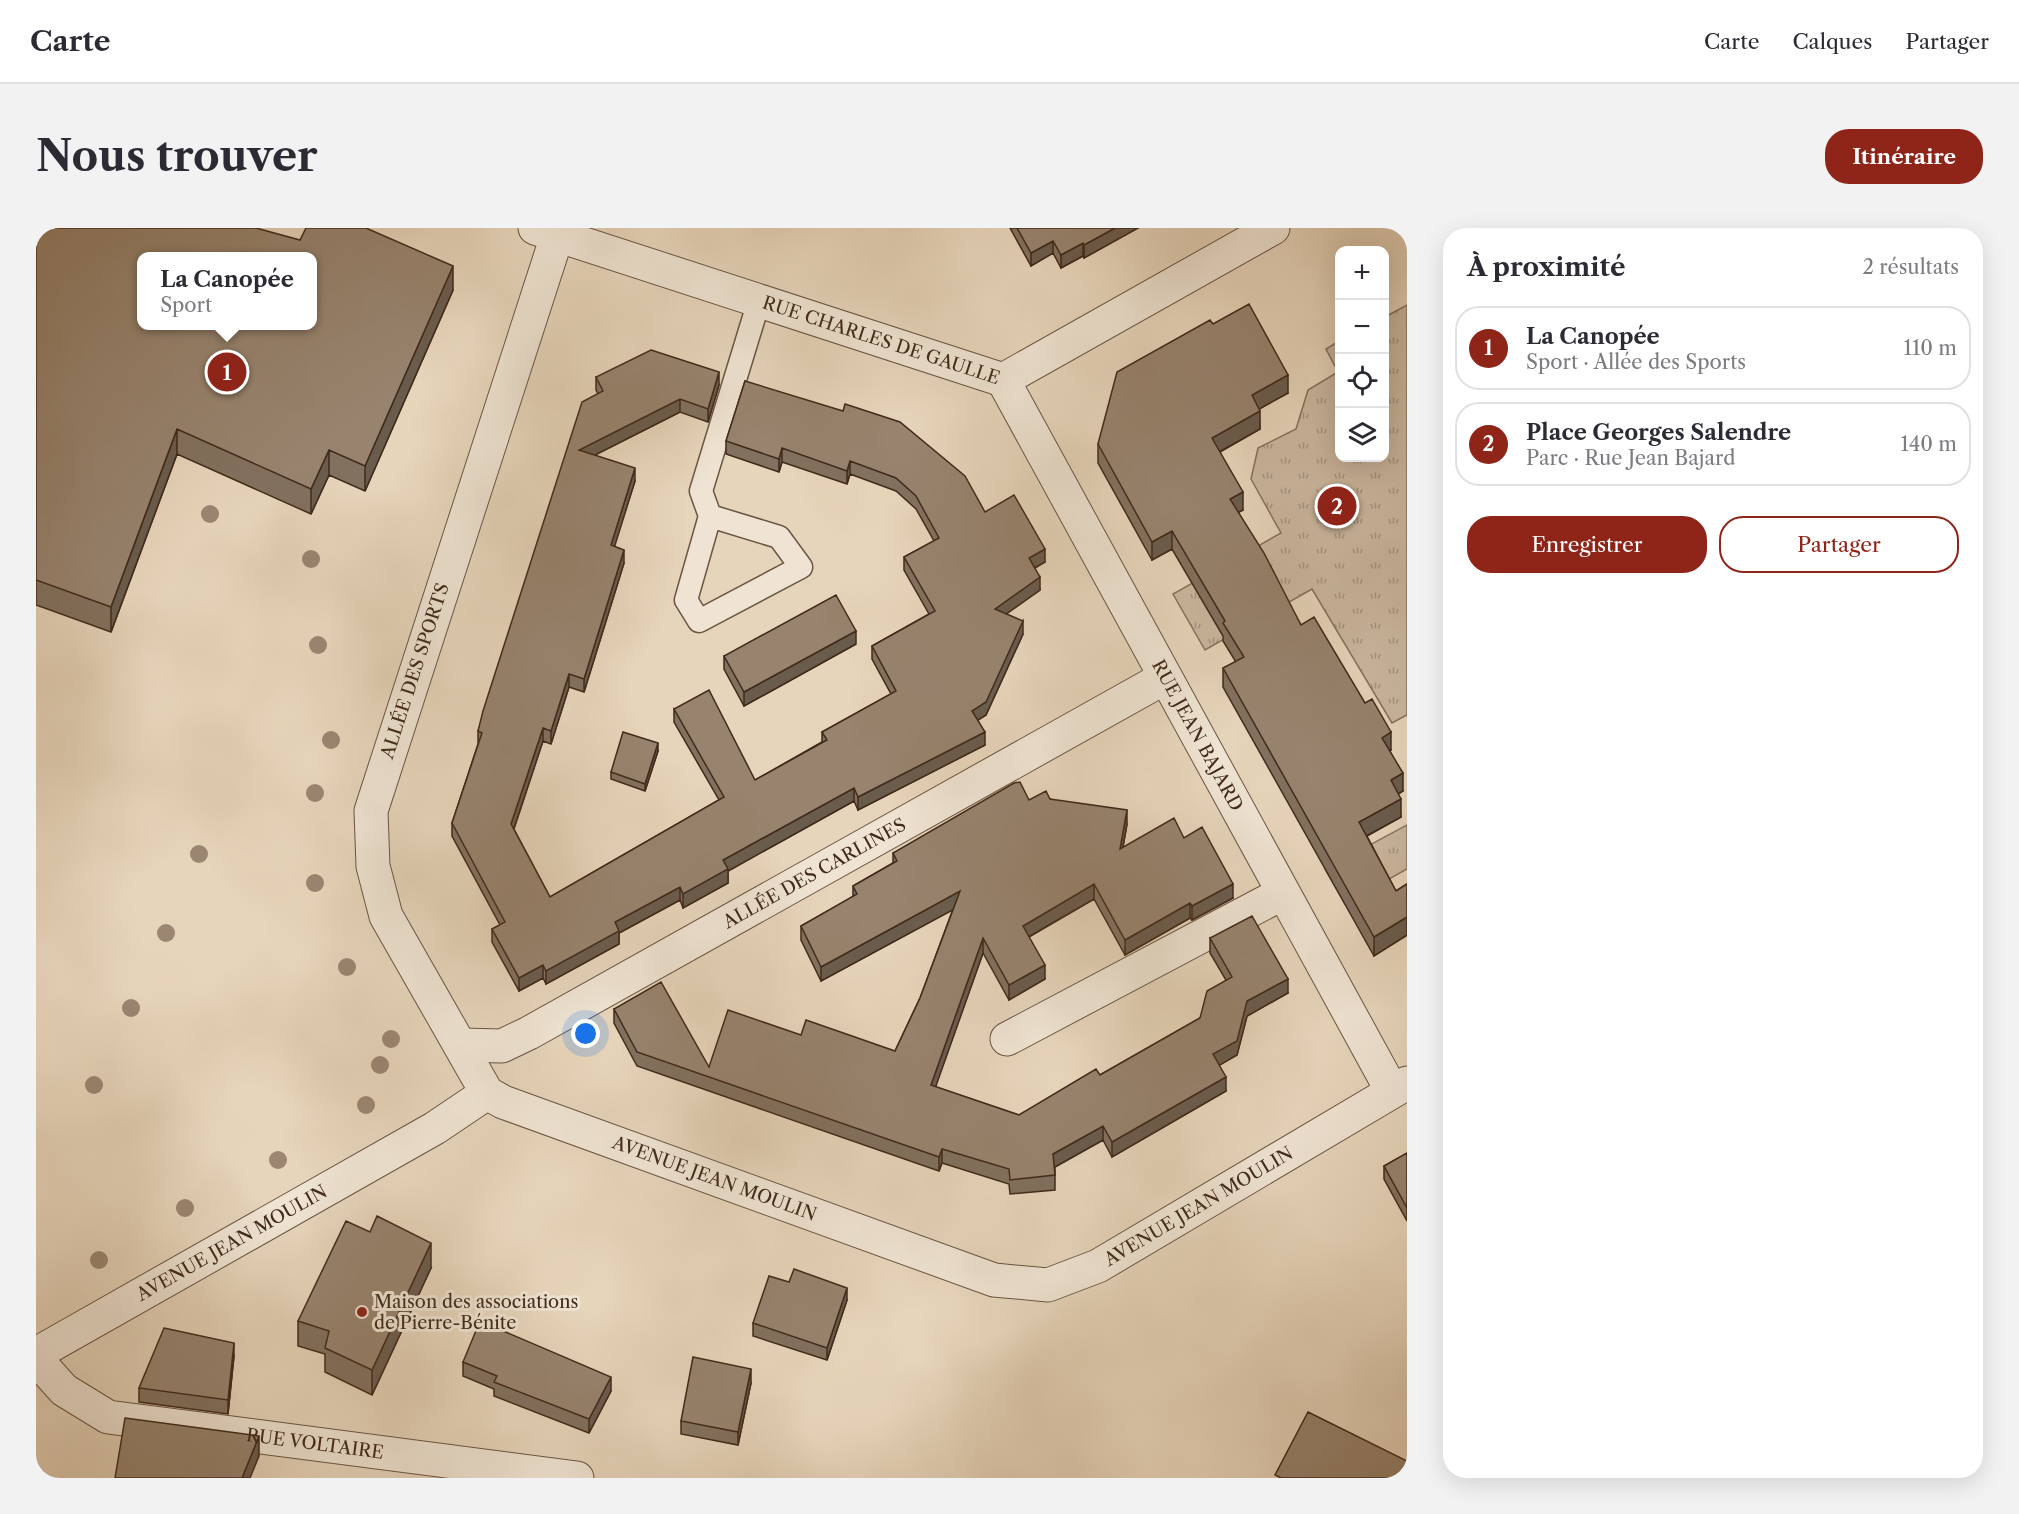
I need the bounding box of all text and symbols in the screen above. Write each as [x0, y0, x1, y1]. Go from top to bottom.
text: Carte [30, 24, 110, 58]
text: Carte [1704, 29, 1759, 54]
text: Calques [1792, 29, 1872, 54]
text: Partager [1905, 29, 1989, 54]
button: Itinéraire [1825, 129, 1983, 184]
text: Nous trouver [36, 130, 318, 182]
map controls [1335, 246, 1389, 462]
button: + [1335, 246, 1389, 300]
text: À proximité [1467, 251, 1626, 283]
popup [137, 252, 317, 330]
text: 2 résultats [1862, 255, 1959, 279]
text: La Canopée [160, 266, 294, 293]
street label: RUE CHARLES DE GAULLE [760, 292, 1003, 389]
text: Sport [160, 293, 212, 317]
button: − [1335, 300, 1389, 354]
text: La Canopée [1526, 323, 1660, 350]
text: 1 [1484, 336, 1493, 360]
text: 110 m [1904, 336, 1957, 360]
pin: 1 [208, 350, 246, 394]
text: Sport · Allée des Sports [1526, 350, 1746, 374]
button: locate [1335, 354, 1389, 408]
button: layers [1335, 408, 1389, 462]
text: Place Georges Salendre [1526, 419, 1791, 446]
text: 2 [1483, 432, 1494, 456]
text: 140 m [1900, 432, 1957, 456]
text: Parc · Rue Jean Bajard [1526, 446, 1735, 470]
pin: 2 [1318, 484, 1356, 528]
button: Enregistrer [1467, 516, 1707, 573]
button: Partager [1719, 516, 1959, 573]
street label: ALLÉE DES SPORTS [375, 580, 454, 763]
street label: RUE JEAN BAJARD [1147, 656, 1248, 815]
street label: ALLÉE DES CARLINES [718, 814, 910, 934]
your location [571, 1019, 600, 1048]
street label: AVENUE JEAN MOULIN [608, 1131, 820, 1226]
street label: AVENUE JEAN MOULIN [1099, 1142, 1297, 1271]
street label: AVENUE JEAN MOULIN [132, 1180, 331, 1306]
place label: Maison des associations de Pierre-Bénite [374, 1291, 578, 1334]
marker: Maison des associations de Pierre-Bénite [355, 1305, 369, 1319]
street label: RUE VOLTAIRE [245, 1424, 385, 1464]

